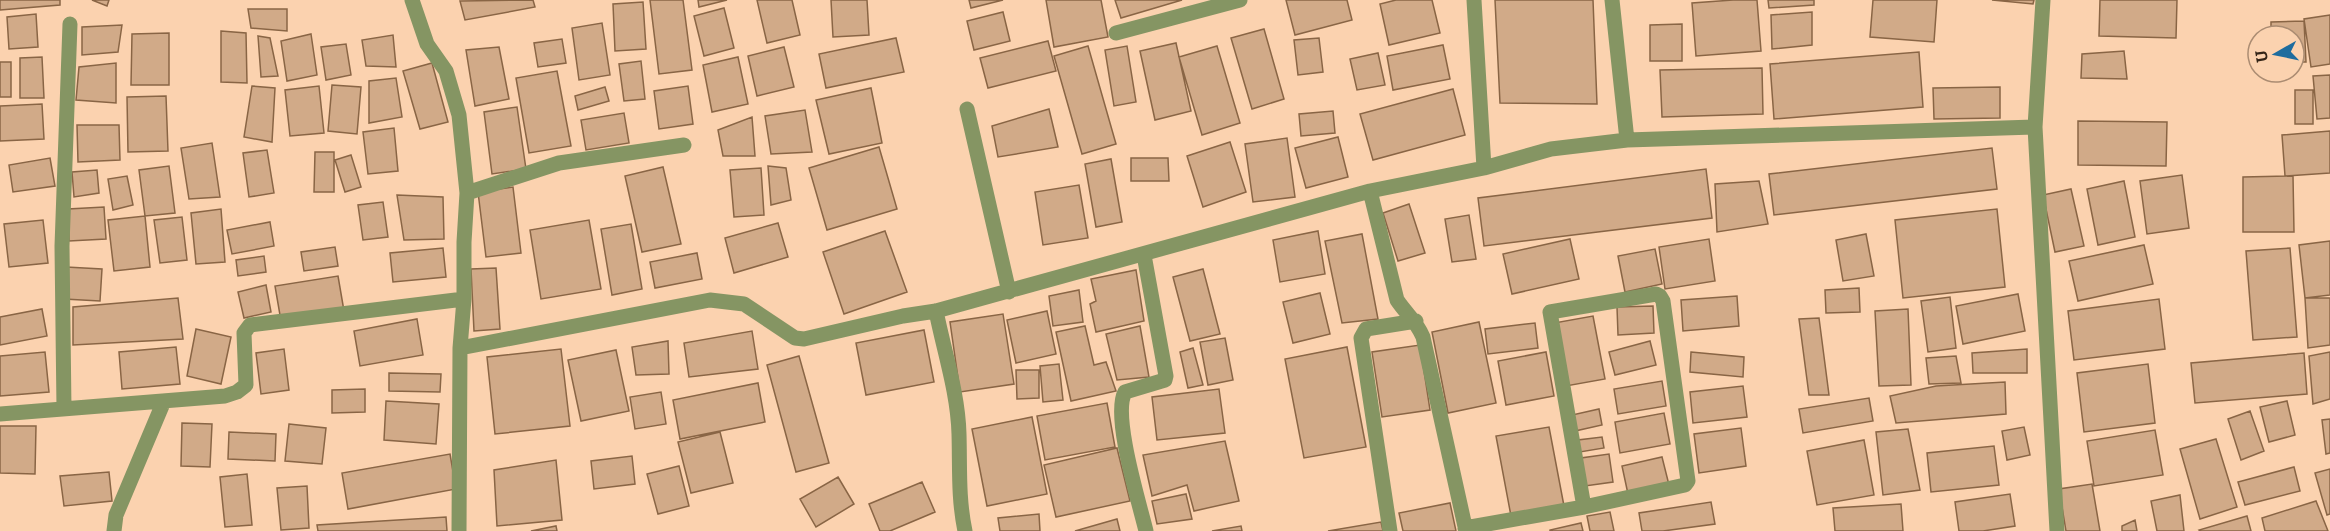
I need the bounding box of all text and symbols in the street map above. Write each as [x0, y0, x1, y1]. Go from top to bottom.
north arrow [2246, 24, 2306, 84]
text: U [2251, 49, 2272, 64]

